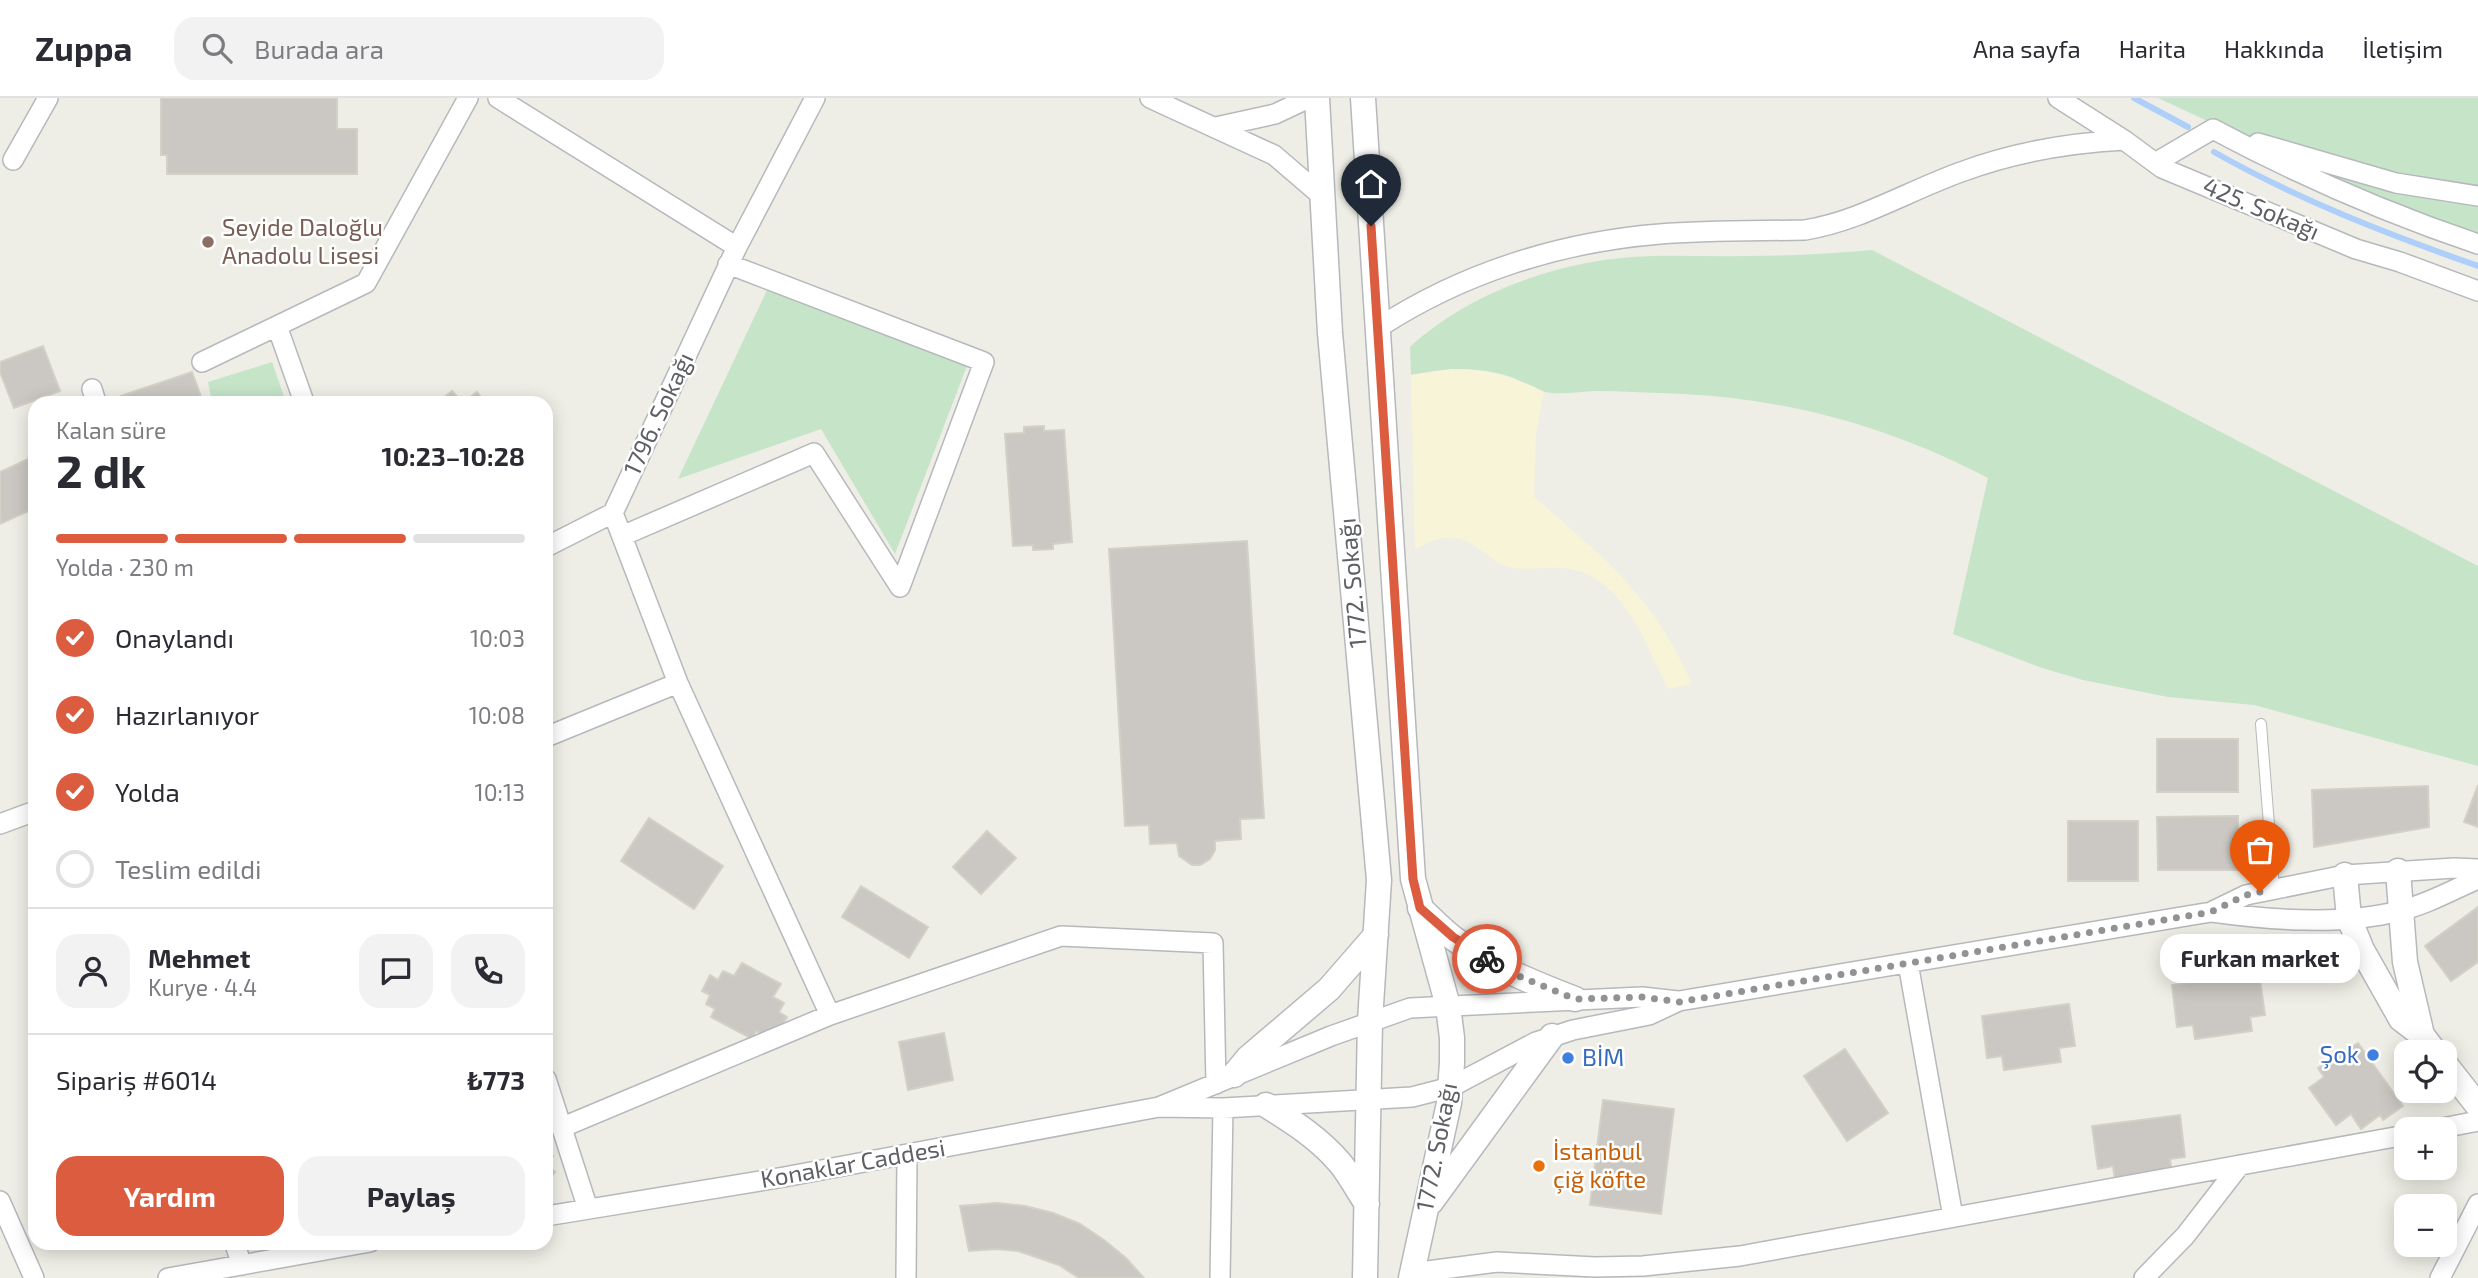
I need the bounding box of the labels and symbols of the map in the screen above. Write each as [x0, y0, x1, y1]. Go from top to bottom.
pin [1341, 154, 1401, 226]
street label: 425. Sokağı [2199, 170, 2324, 245]
place label: Seyide Daloğlu Anadolu Lisesi [222, 212, 383, 269]
marker: Seyide Daloğlu Anadolu Lisesi [200, 234, 216, 250]
street label: 1796. Sokağı [617, 347, 699, 479]
street label: 1772. Sokağı [1331, 517, 1372, 649]
pin [2230, 820, 2290, 892]
courier [1452, 924, 1522, 994]
callout: Furkan market [2160, 934, 2360, 983]
place label: Şok [2320, 1039, 2359, 1069]
place label: BİM [1582, 1042, 1624, 1071]
marker: Şok [2365, 1047, 2381, 1063]
marker: BİM [1560, 1050, 1576, 1066]
street label: 1772. Sokağı [1409, 1080, 1462, 1213]
street label: Konaklar Caddesi [758, 1132, 947, 1193]
place label: İstanbul çiğ köfte [1553, 1136, 1646, 1194]
marker: İstanbul çiğ köfte [1531, 1158, 1547, 1174]

